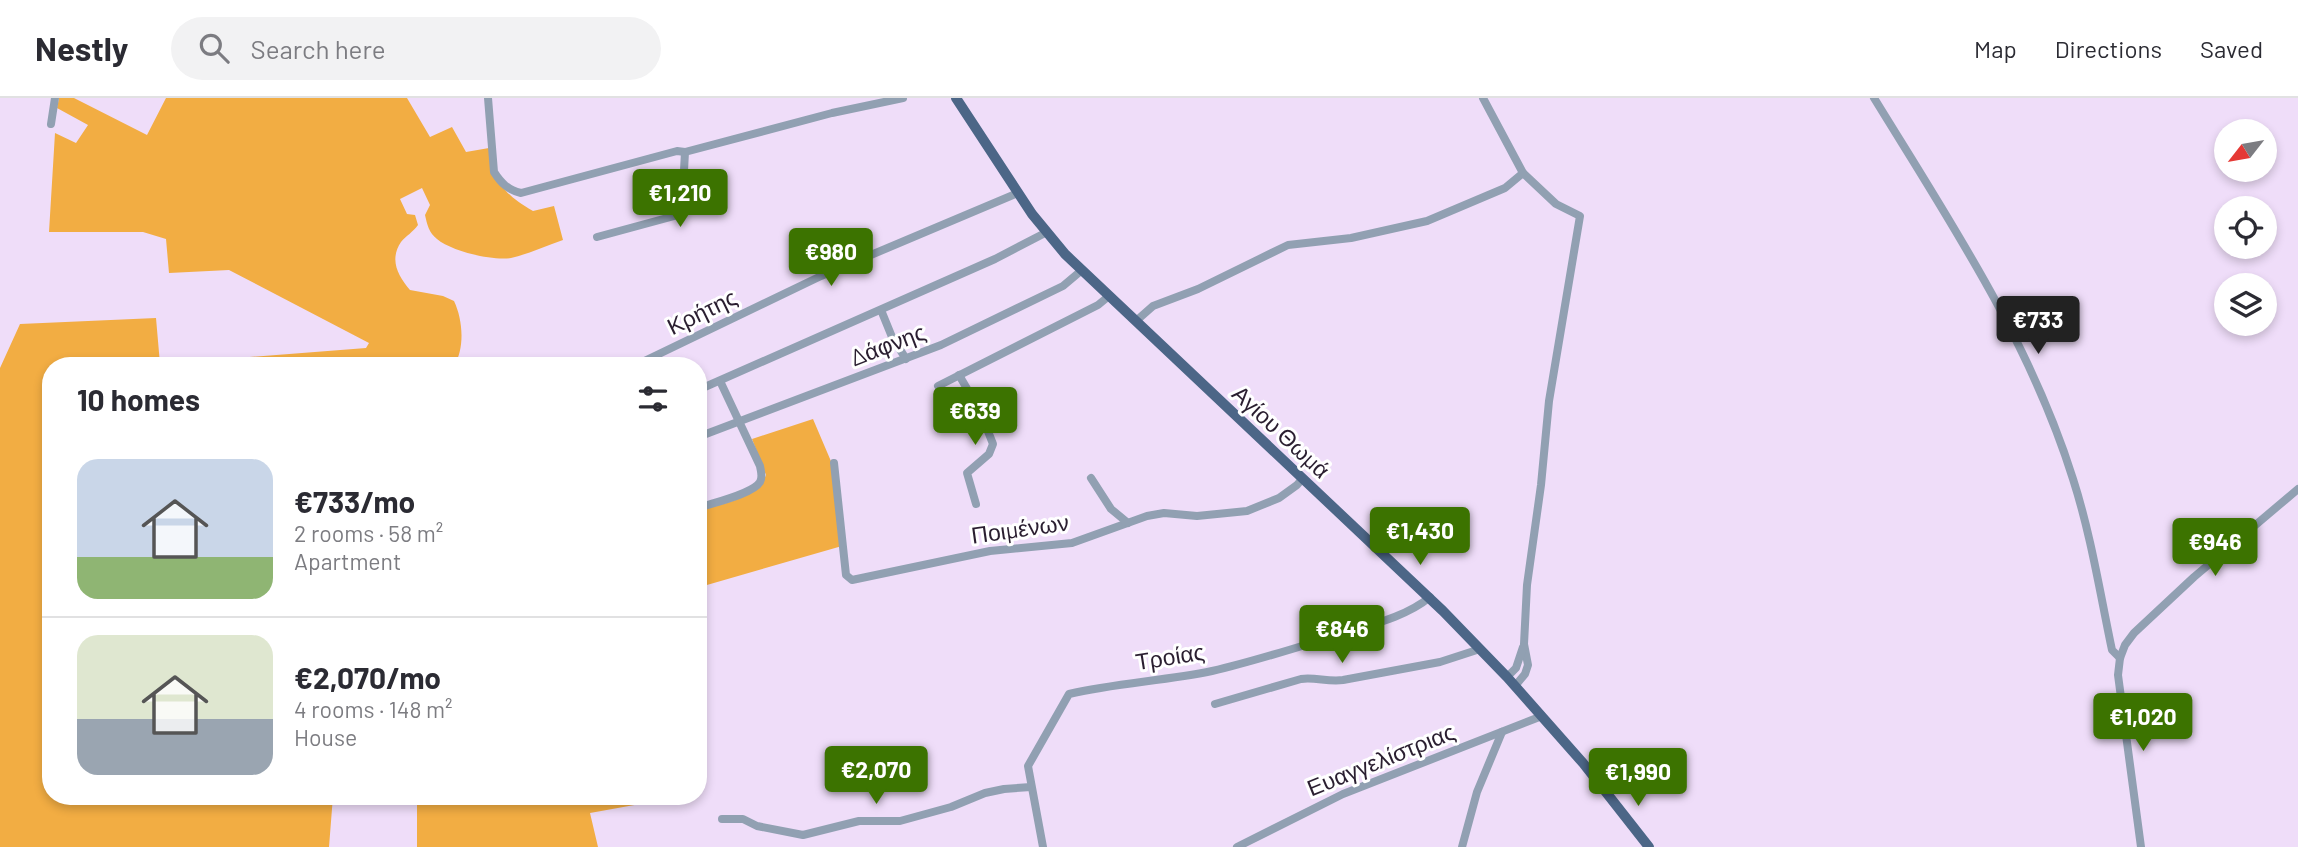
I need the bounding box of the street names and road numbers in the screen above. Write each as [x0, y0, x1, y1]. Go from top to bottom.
street label: Κρήτης [662, 282, 741, 340]
street label: Δάφνης [846, 317, 929, 371]
street label: Αγίου Θωμά [1227, 379, 1336, 484]
street label: Ποιμένων [969, 507, 1070, 549]
street label: Τροίας [1133, 637, 1206, 675]
street label: Ευαγγελίστριας [1303, 717, 1459, 801]

